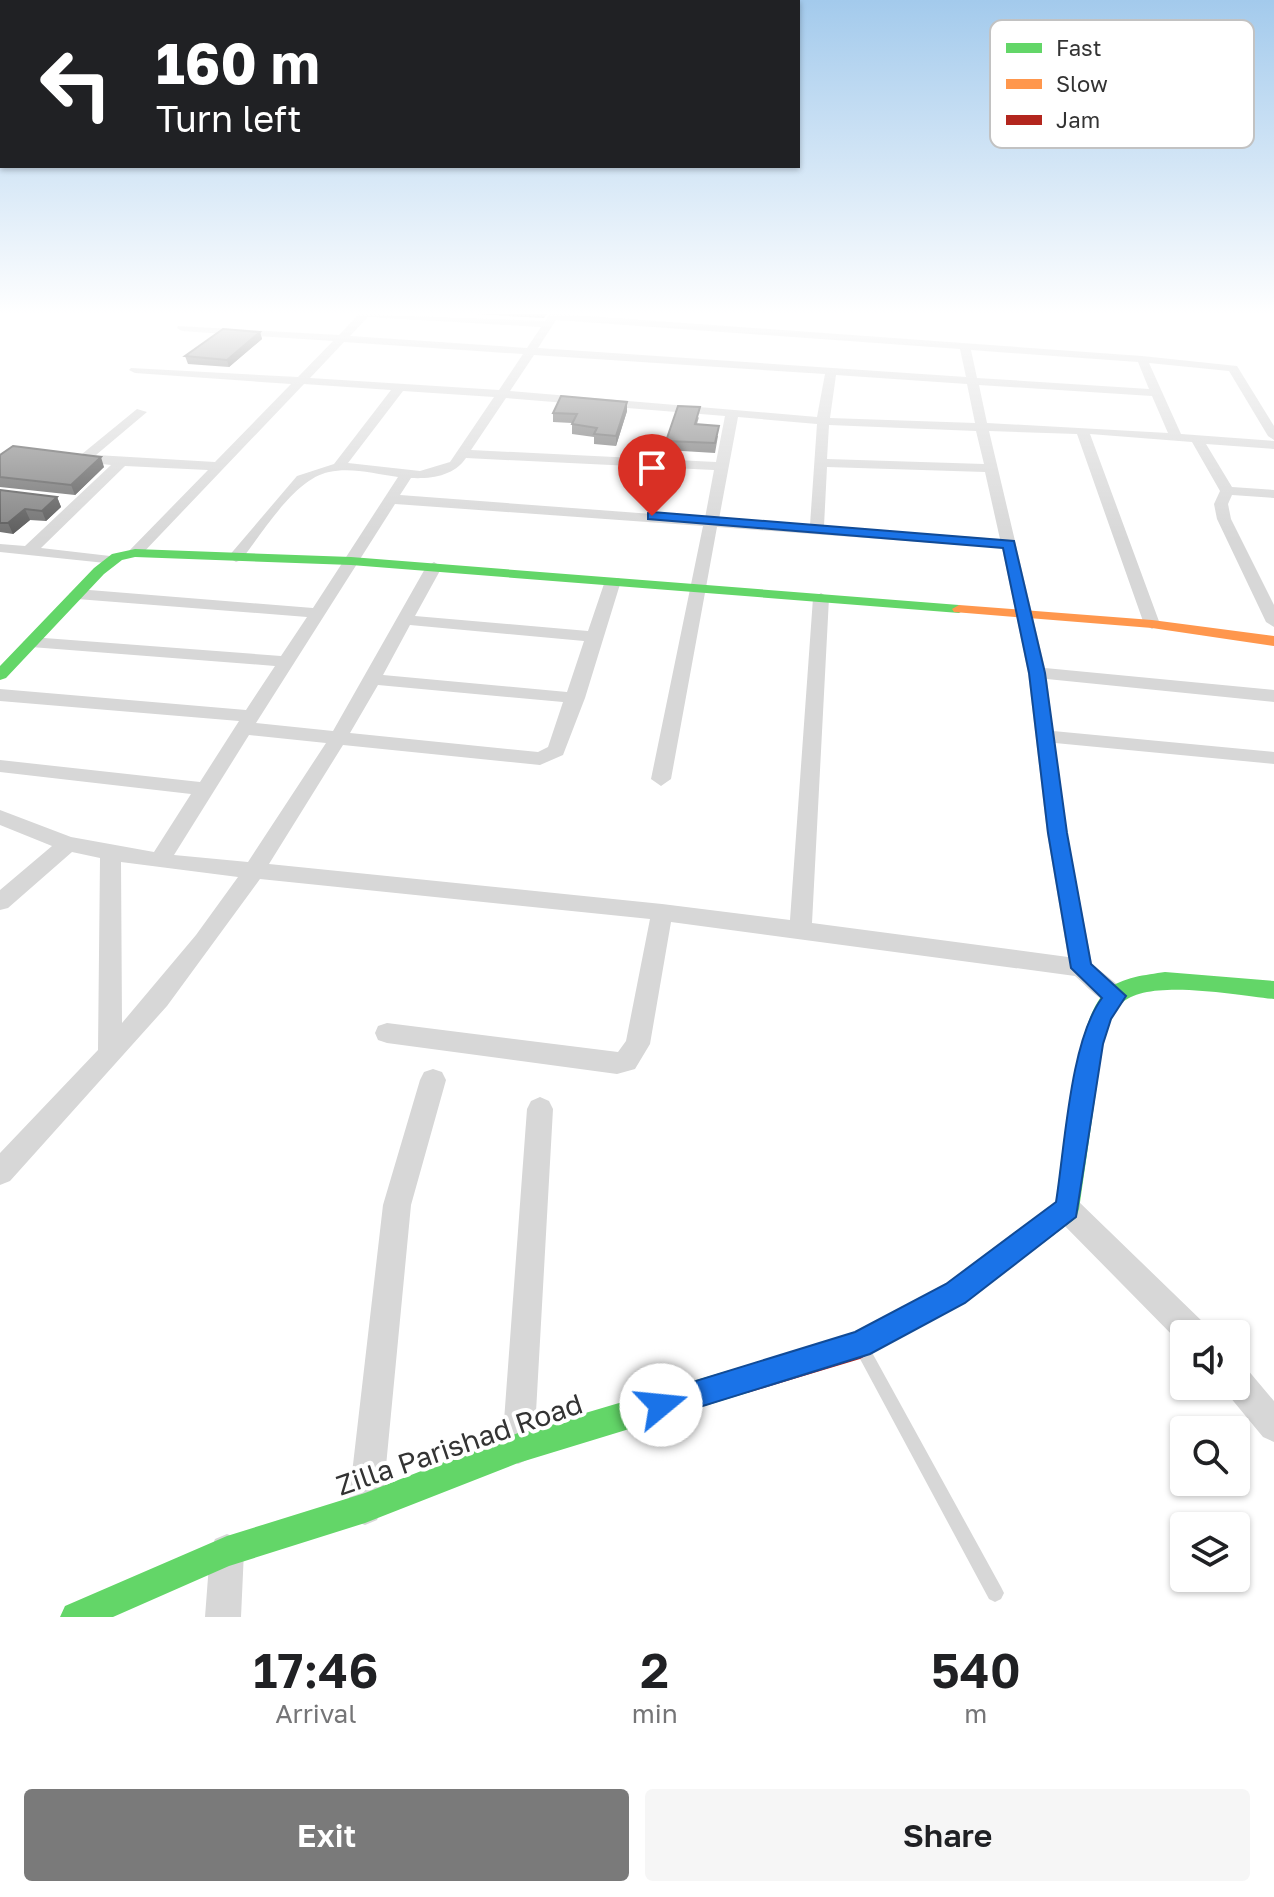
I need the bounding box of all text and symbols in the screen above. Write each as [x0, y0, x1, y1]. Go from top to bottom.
legend [990, 20, 1254, 148]
text: 160 m [156, 29, 320, 96]
icon: left [24, 32, 128, 136]
text: Fast [1056, 34, 1102, 61]
text: Slow [1056, 70, 1108, 97]
text: Turn left [156, 97, 302, 140]
text: Jam [1056, 106, 1100, 133]
pin [618, 434, 686, 516]
icon: arrive [630, 446, 674, 490]
map controls [1170, 1320, 1250, 1592]
button: sound [1170, 1320, 1250, 1400]
position arrow [619, 1363, 703, 1447]
street label: Zilla Parishad Road [332, 1386, 586, 1502]
button: search [1170, 1416, 1250, 1496]
button: layers [1170, 1512, 1250, 1592]
text: 17:46 [253, 1641, 378, 1699]
text: 2 [640, 1641, 669, 1699]
text: 540 [931, 1641, 1021, 1699]
text: Arrival [275, 1698, 357, 1729]
text: min [632, 1698, 678, 1729]
text: m [964, 1698, 987, 1729]
button: Exit [24, 1789, 629, 1881]
button: Share [645, 1789, 1250, 1881]

